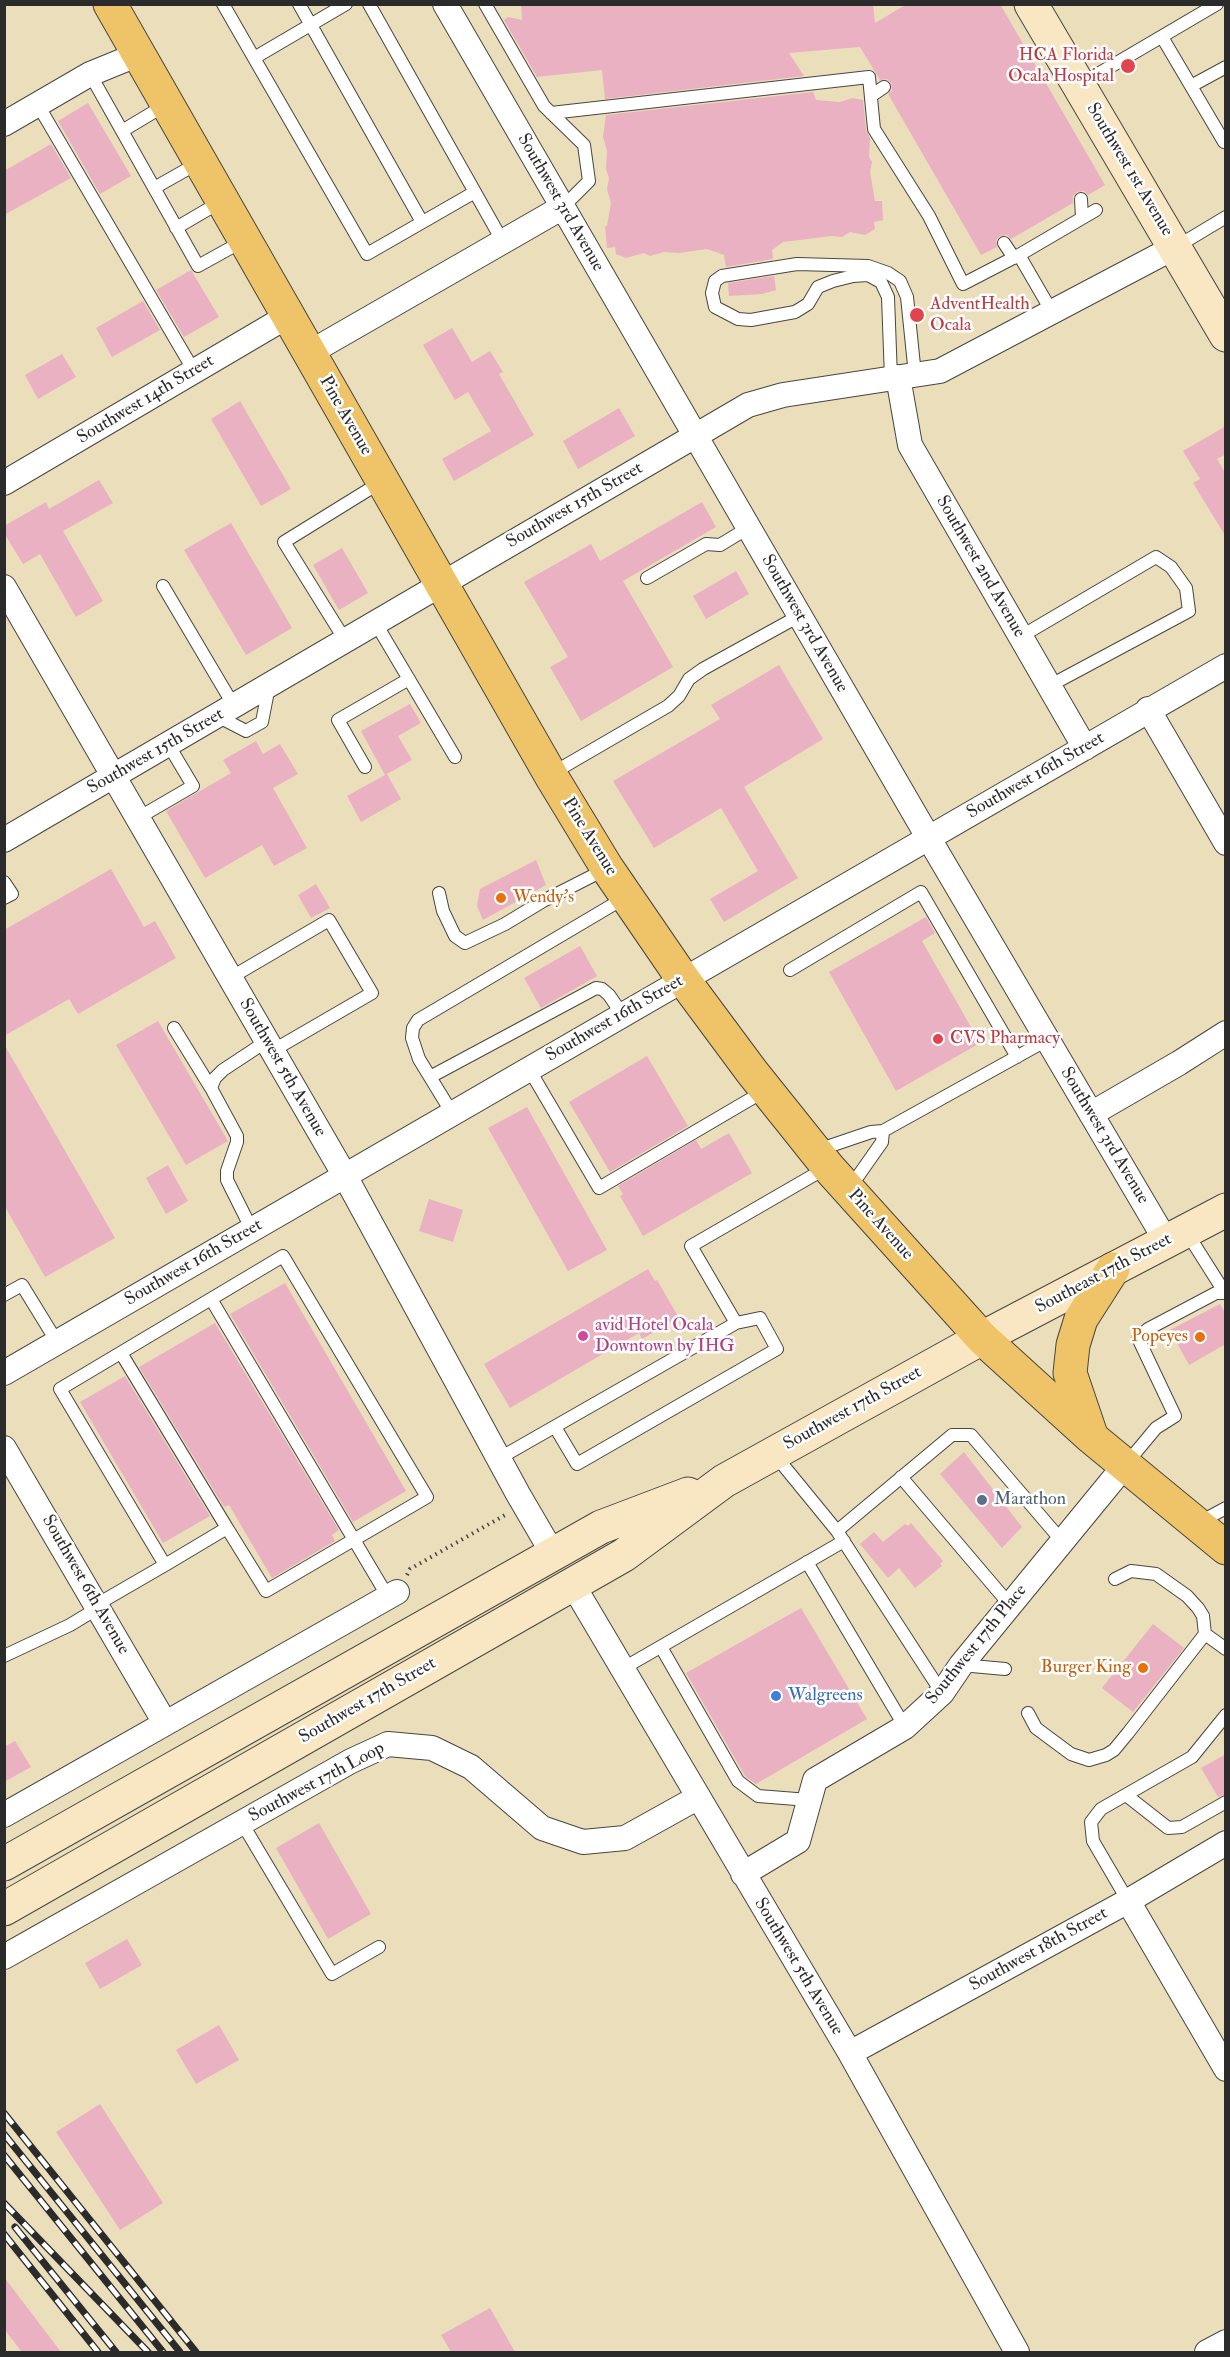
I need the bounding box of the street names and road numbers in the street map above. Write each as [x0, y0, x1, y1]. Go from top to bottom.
street label: Southwest 1st Avenue [1081, 99, 1177, 241]
street label: Southwest 3rd Avenue [512, 130, 608, 276]
street label: Southwest 14th Street [74, 351, 218, 449]
street label: Pine Avenue [314, 373, 376, 459]
street label: Southwest 15th Street [503, 458, 647, 554]
street label: Southwest 2nd Avenue [931, 492, 1029, 642]
street label: Southwest 3rd Avenue [756, 551, 852, 697]
street label: Southwest 15th Street [84, 704, 228, 800]
street label: Southwest 16th Street [963, 728, 1109, 824]
street label: Pine Avenue [557, 794, 621, 880]
street label: Southwest 16th Street [542, 971, 688, 1067]
street label: Southwest 5th Avenue [234, 995, 330, 1141]
street label: Southwest 3rd Avenue [1055, 1064, 1153, 1208]
street label: Pine Avenue [843, 1185, 917, 1265]
street label: Southwest 16th Street [121, 1215, 267, 1311]
street label: Southeast 17th Street [1032, 1229, 1176, 1319]
street label: Southwest 17th Street [780, 1362, 926, 1456]
street label: Southwest 6th Avenue [36, 1511, 134, 1659]
street label: Southwest 17th Place [922, 1581, 1032, 1709]
street label: Southwest 17th Street [296, 1653, 440, 1749]
street label: Southwest 17th Loop [245, 1738, 389, 1828]
street label: Southwest 5th Avenue [748, 1894, 848, 2040]
street label: Southwest 18th Street [966, 1903, 1112, 1997]

